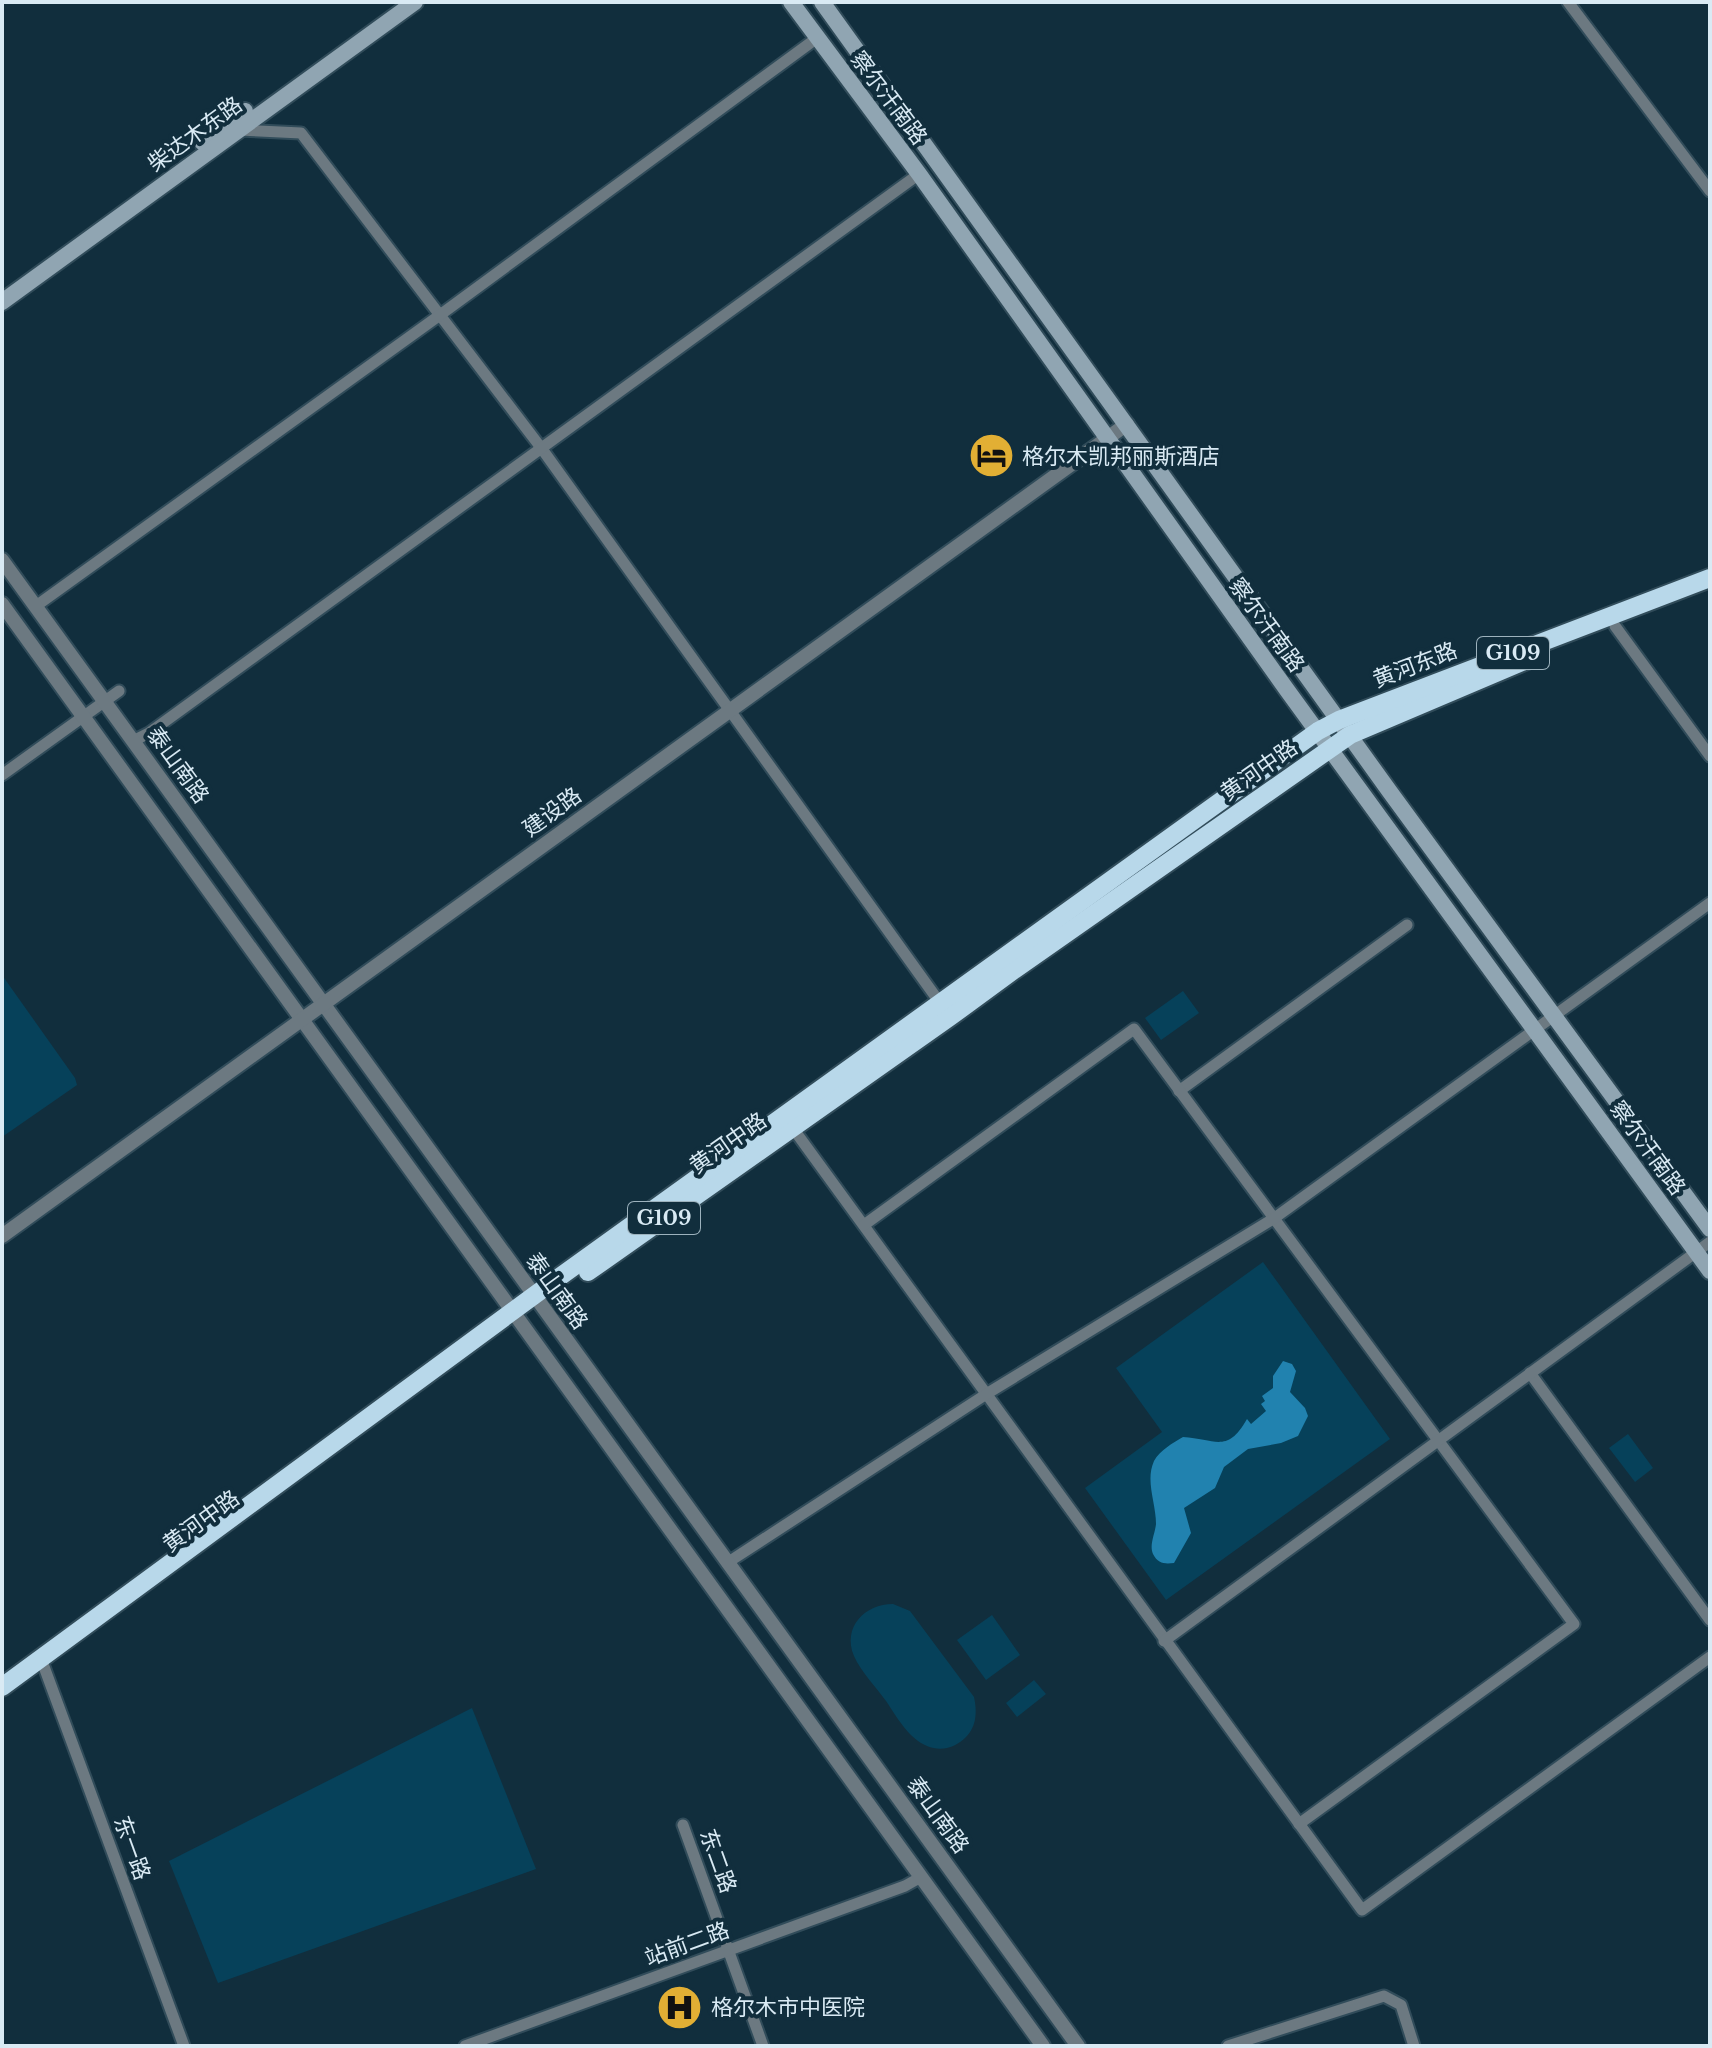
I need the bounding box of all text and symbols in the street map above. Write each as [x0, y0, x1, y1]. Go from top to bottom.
street label: 察尔汗南路 [845, 46, 933, 150]
street label: 柴达木东路 [143, 91, 247, 177]
hotel icon: 格尔木凯邦丽斯酒店 [967, 432, 1015, 480]
place label: 格尔木凯邦丽斯酒店 [1022, 443, 1220, 470]
street label: 察尔汗南路 [1224, 573, 1310, 677]
street label: 黄河东路 [1369, 637, 1461, 693]
road number: G109 [1477, 637, 1549, 669]
street label: 泰山南路 [141, 721, 215, 809]
street label: 黄河中路 [1215, 734, 1303, 806]
street label: 建设路 [517, 782, 587, 842]
street label: 察尔汗南路 [1605, 1096, 1691, 1200]
street label: 黄河中路 [684, 1107, 772, 1179]
road number: G109 [628, 1202, 700, 1234]
street label: 泰山南路 [520, 1247, 594, 1335]
street label: 黄河中路 [157, 1484, 245, 1558]
street label: 泰山南路 [901, 1771, 975, 1859]
street label: 东一路 [108, 1812, 156, 1884]
street label: 东二路 [694, 1825, 742, 1897]
street label: 站前二路 [641, 1916, 733, 1972]
hospital icon: 格尔木市中医院 [656, 1983, 704, 2031]
place label: 格尔木市中医院 [711, 1994, 865, 2021]

